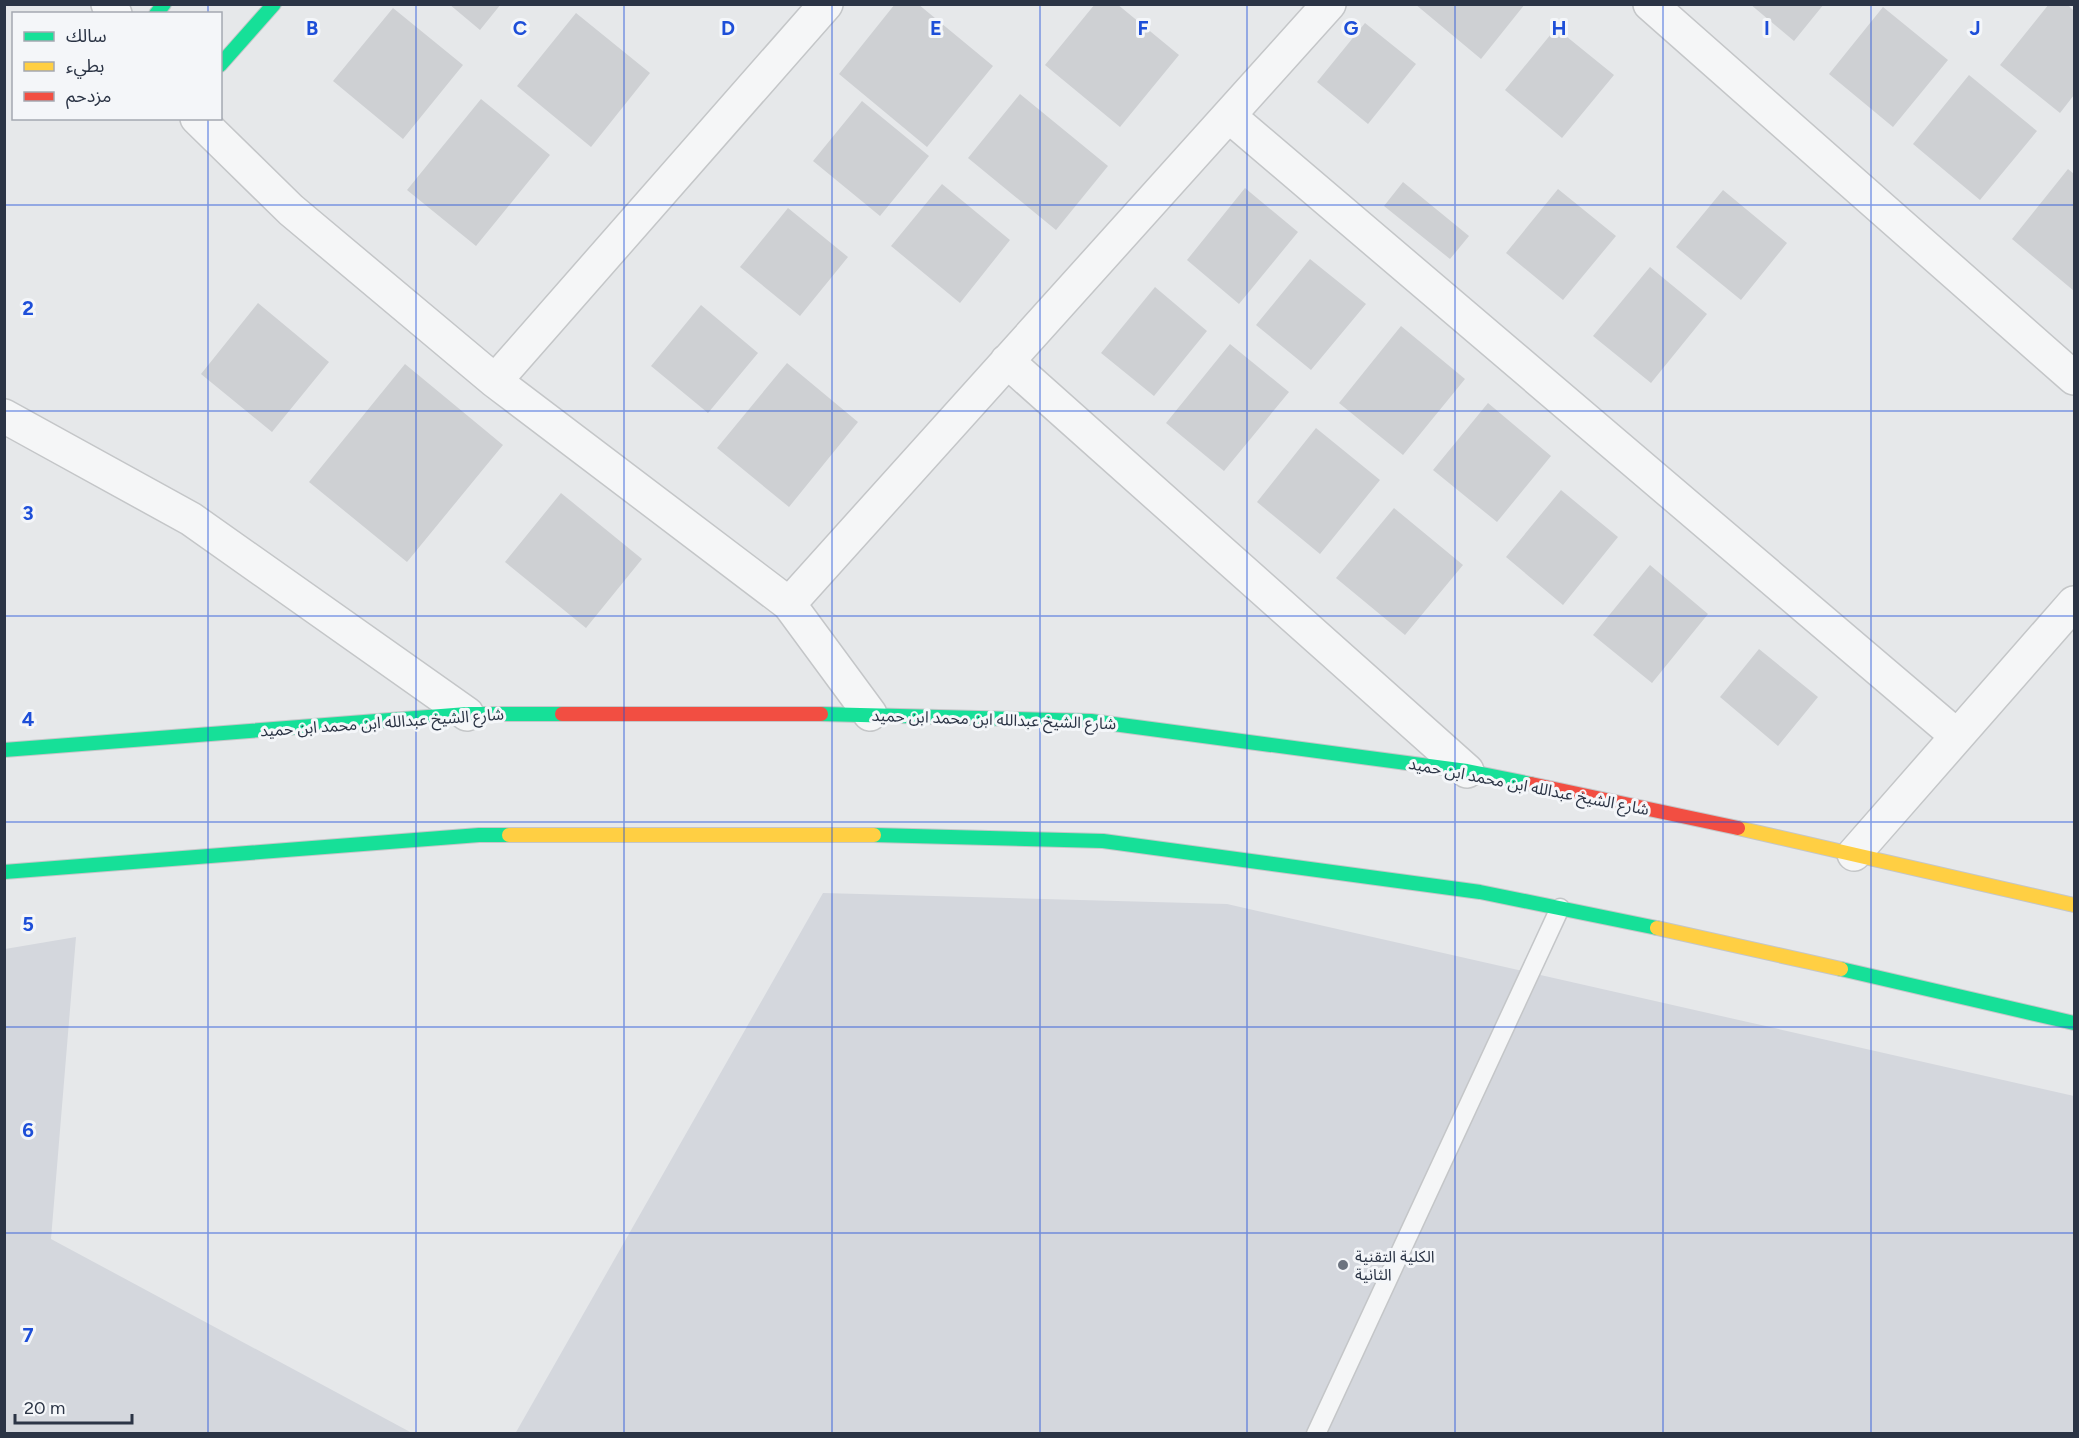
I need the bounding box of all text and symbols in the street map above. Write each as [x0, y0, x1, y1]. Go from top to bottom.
legend [12, 12, 222, 120]
text: B [306, 16, 318, 40]
text: C [513, 16, 527, 40]
text: D [721, 16, 735, 40]
text: E [930, 16, 942, 40]
text: F [1137, 16, 1149, 40]
text: G [1344, 16, 1359, 40]
text: H [1552, 16, 1567, 40]
text: I [1764, 16, 1770, 40]
text: J [1969, 16, 1981, 40]
text: سالك [66, 25, 107, 47]
text: بطيء [66, 55, 104, 79]
text: مزدحم [66, 85, 111, 109]
text: 2 [22, 296, 34, 320]
text: 3 [22, 501, 34, 525]
street label: شارع الشيخ عبدالله ابن محمد ابن حميد [259, 704, 505, 743]
street label: شارع الشيخ عبدالله ابن محمد ابن حميد [871, 706, 1116, 736]
text: 4 [22, 707, 35, 731]
street label: شارع الشيخ عبدالله ابن محمد ابن حميد [1407, 754, 1651, 822]
text: 5 [22, 912, 34, 936]
text: 6 [22, 1118, 34, 1142]
place label: الكلية التقنية الثانية [1355, 1247, 1435, 1284]
marker: الكلية التقنية الثانية [1336, 1258, 1350, 1272]
text: 7 [22, 1323, 34, 1347]
scale bar [15, 1387, 132, 1425]
text: 20 m [24, 1397, 65, 1419]

